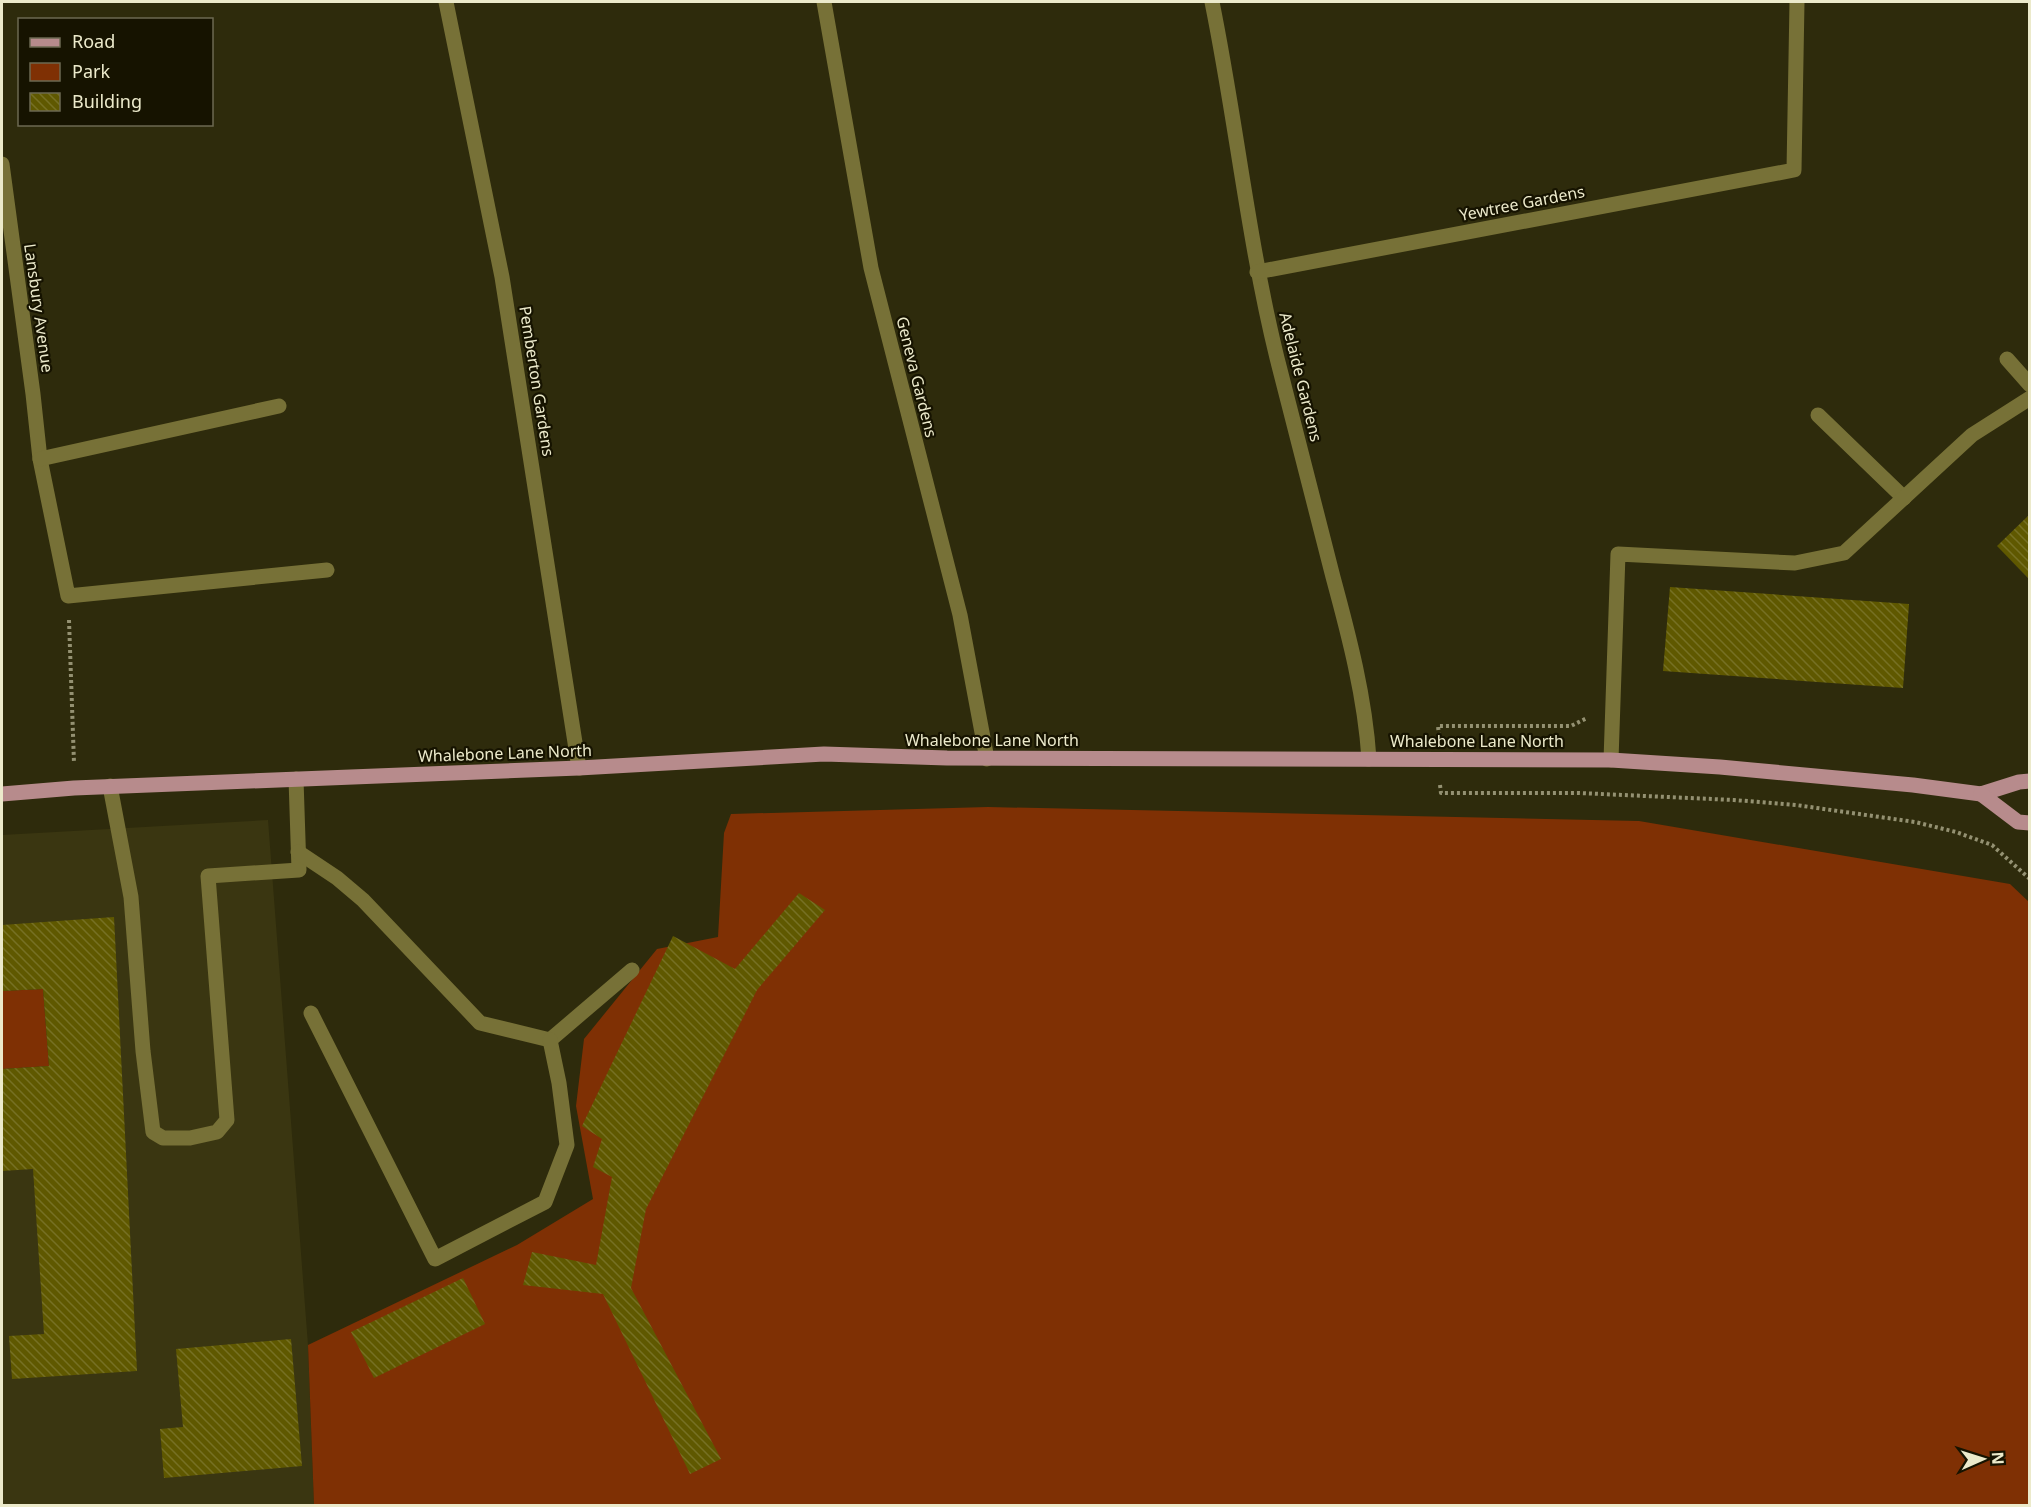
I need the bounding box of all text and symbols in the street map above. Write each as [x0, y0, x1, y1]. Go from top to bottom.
legend [18, 18, 213, 126]
text: Road [72, 29, 115, 53]
text: Park [72, 59, 110, 83]
text: Building [72, 89, 142, 113]
street label: Yewtree Gardens [1457, 180, 1587, 226]
street label: Lansbury Avenue [19, 242, 59, 374]
street label: Pemberton Gardens [514, 304, 560, 458]
street label: Adelaide Gardens [1274, 310, 1328, 444]
street label: Geneva Gardens [891, 314, 943, 440]
street label: Whalebone Lane North [905, 729, 1079, 751]
street label: Whalebone Lane North [1390, 730, 1564, 752]
street label: Whalebone Lane North [418, 739, 592, 767]
north arrow [1953, 1429, 2013, 1489]
text: N [1987, 1451, 2009, 1465]

